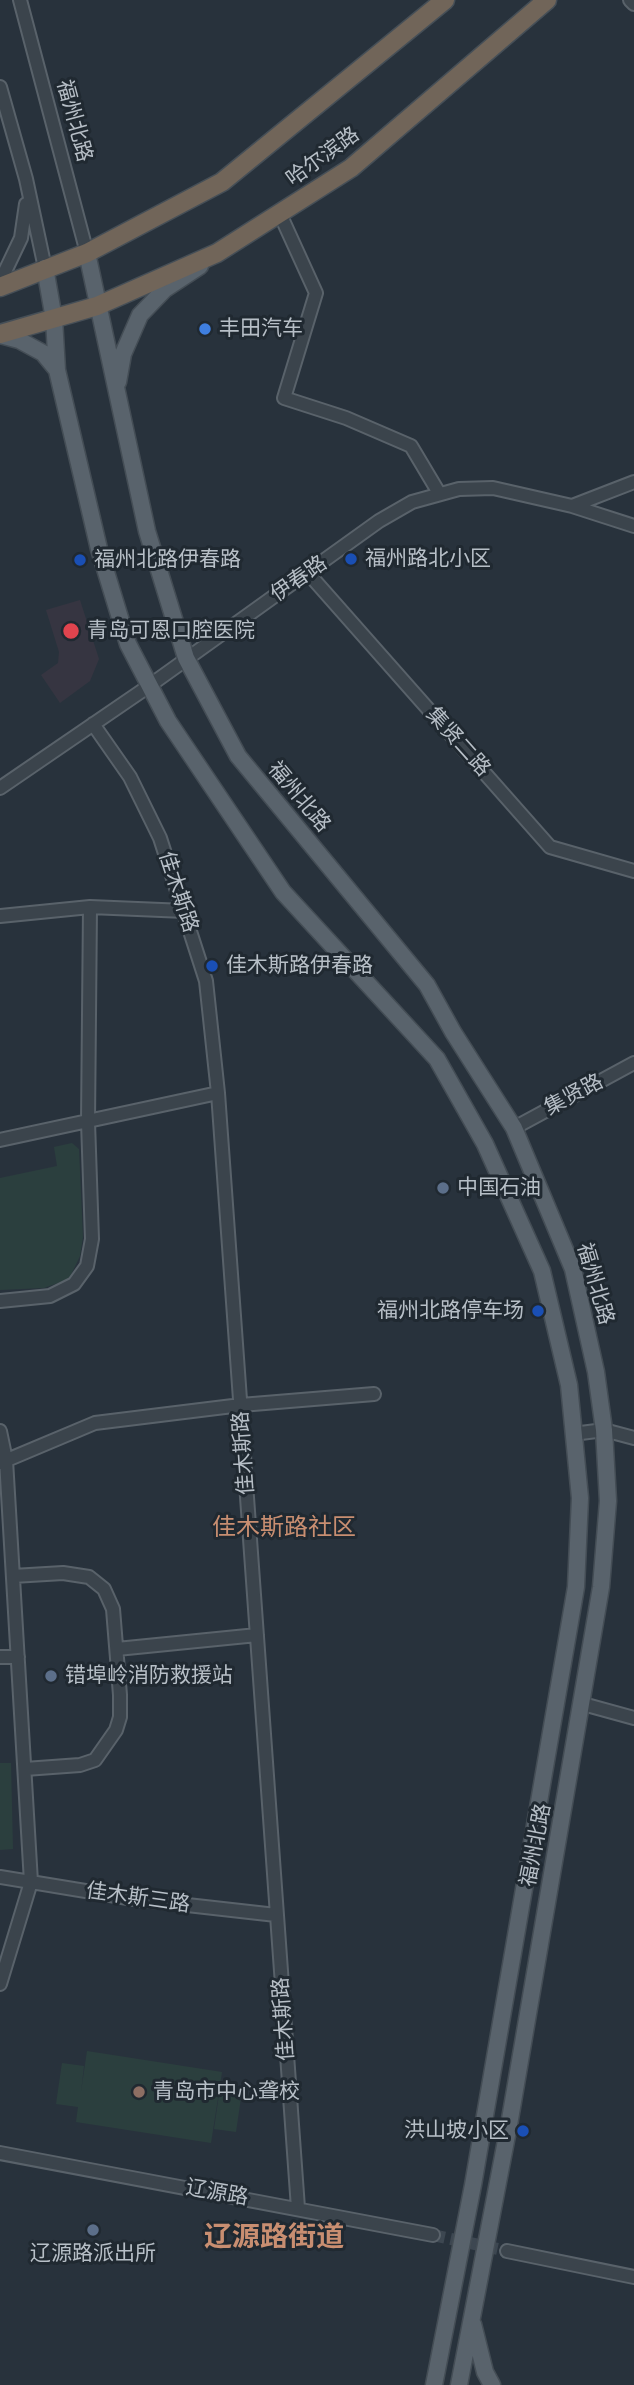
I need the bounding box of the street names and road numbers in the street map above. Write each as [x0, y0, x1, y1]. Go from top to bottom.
street label: 福州北路 [51, 77, 97, 165]
street label: 哈尔滨路 [282, 122, 364, 192]
street label: 伊春路 [266, 551, 332, 607]
street label: 集贤二路 [421, 702, 495, 782]
street label: 福州北路 [262, 757, 336, 837]
street label: 佳木斯路 [153, 848, 203, 936]
street label: 集贤路 [540, 1069, 608, 1121]
street label: 福州北路 [571, 1240, 619, 1328]
street label: 佳木斯路 [229, 1410, 259, 1496]
street label: 福州北路 [516, 1801, 556, 1889]
street label: 佳木斯三路 [84, 1878, 192, 1918]
street label: 佳木斯路 [269, 1976, 299, 2062]
street label: 辽源路 [184, 2175, 250, 2211]

